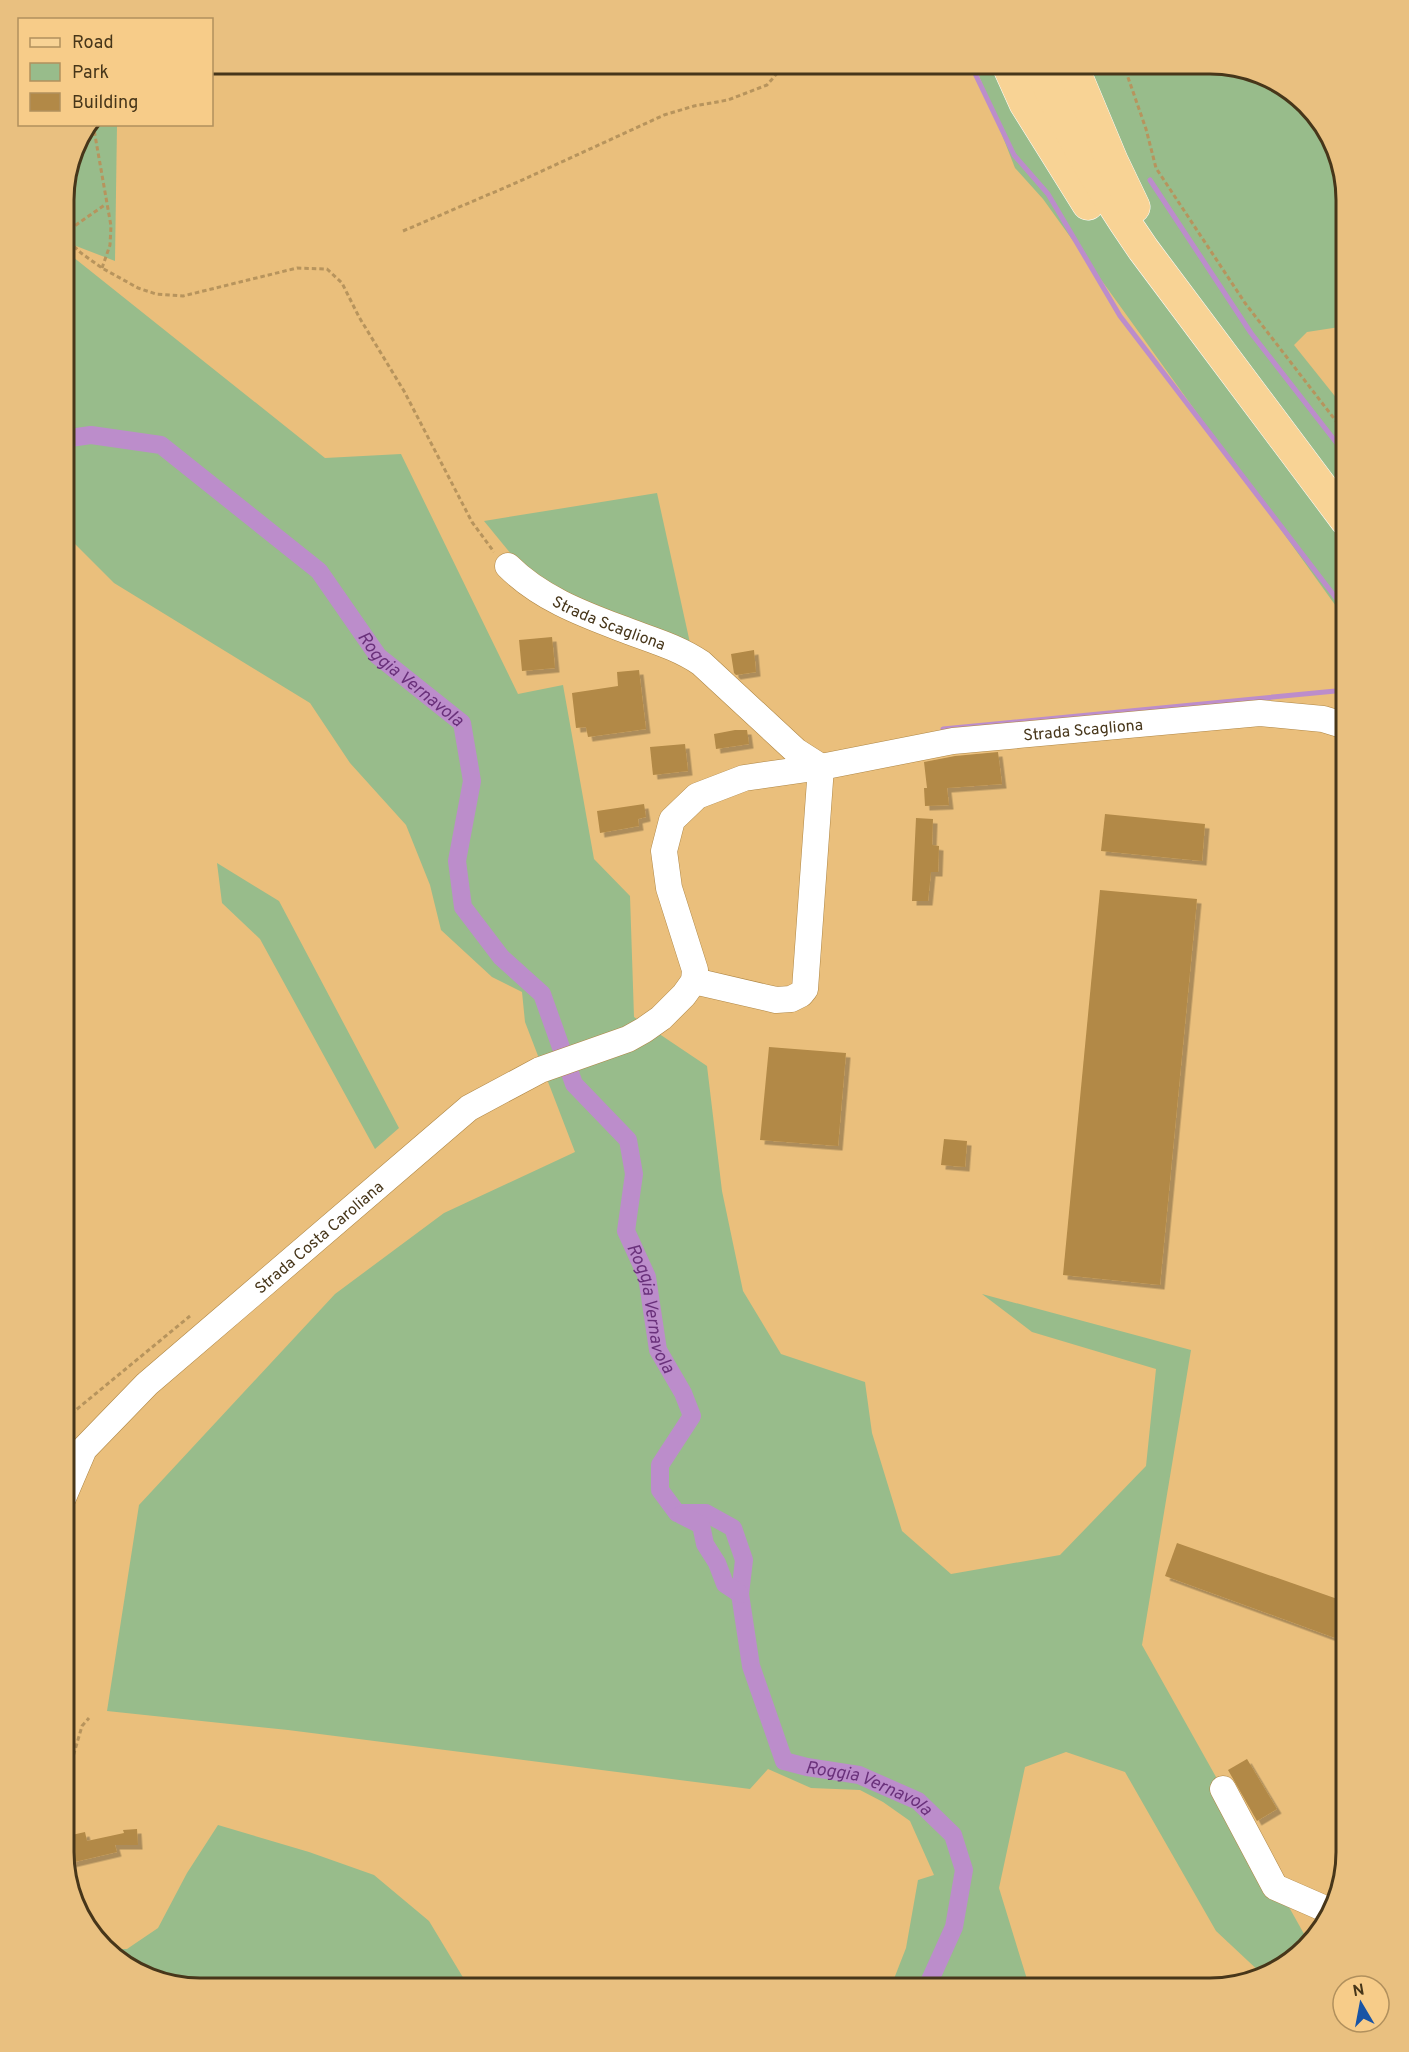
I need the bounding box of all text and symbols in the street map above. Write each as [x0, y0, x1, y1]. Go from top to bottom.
legend [18, 18, 213, 126]
text: Road [72, 32, 114, 55]
text: Park [72, 62, 109, 85]
text: Building [72, 92, 138, 115]
street label: Strada Scagliona [548, 592, 668, 656]
water label: Roggia Vernavola [351, 627, 468, 733]
street label: Strada Scagliona [1023, 716, 1144, 747]
street label: Strada Costa Caroliana [251, 1178, 389, 1299]
water label: Roggia Vernavola [620, 1240, 679, 1379]
water label: Roggia Vernavola [804, 1757, 937, 1822]
north arrow [1331, 1974, 1391, 2034]
text: N [1351, 1980, 1366, 2002]

